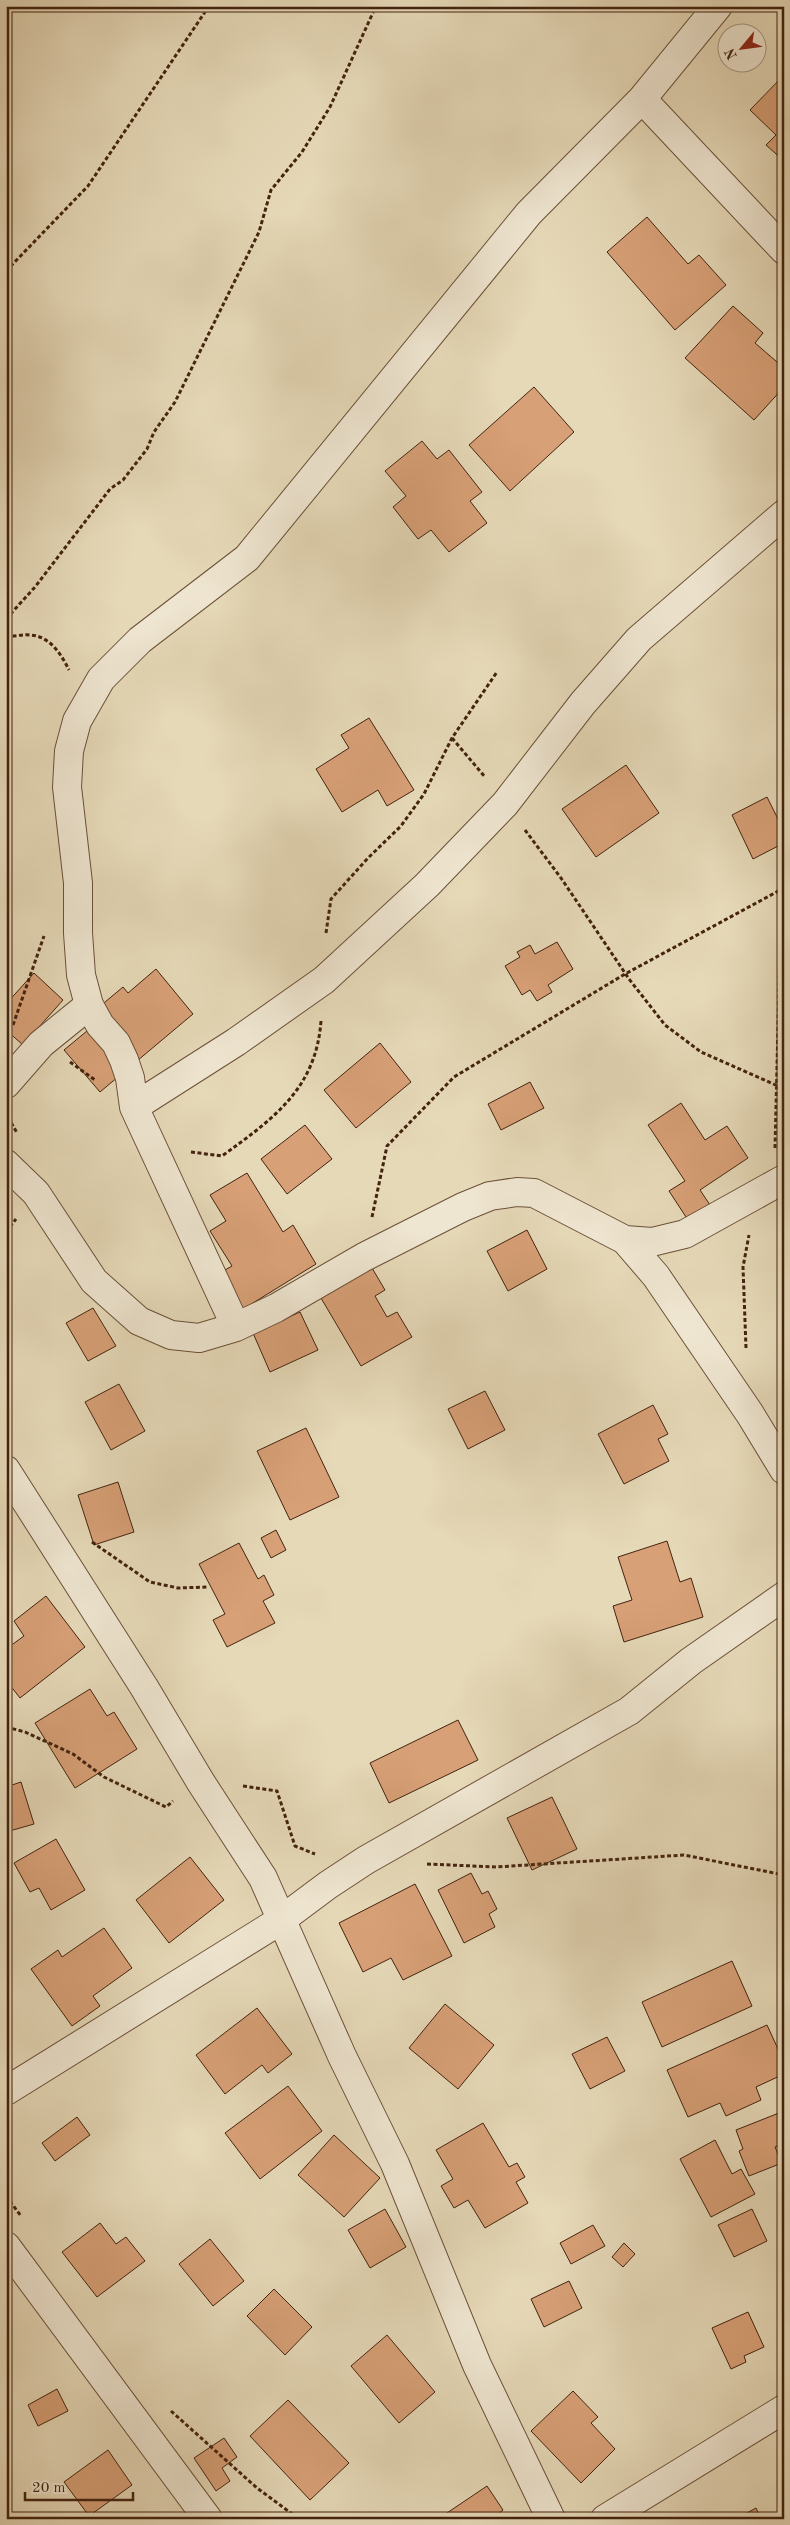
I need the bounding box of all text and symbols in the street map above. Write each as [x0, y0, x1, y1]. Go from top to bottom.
north arrow [718, 22, 768, 72]
text: N [723, 45, 740, 62]
scale bar [25, 2470, 132, 2502]
text: 20 m [32, 2481, 66, 2496]

